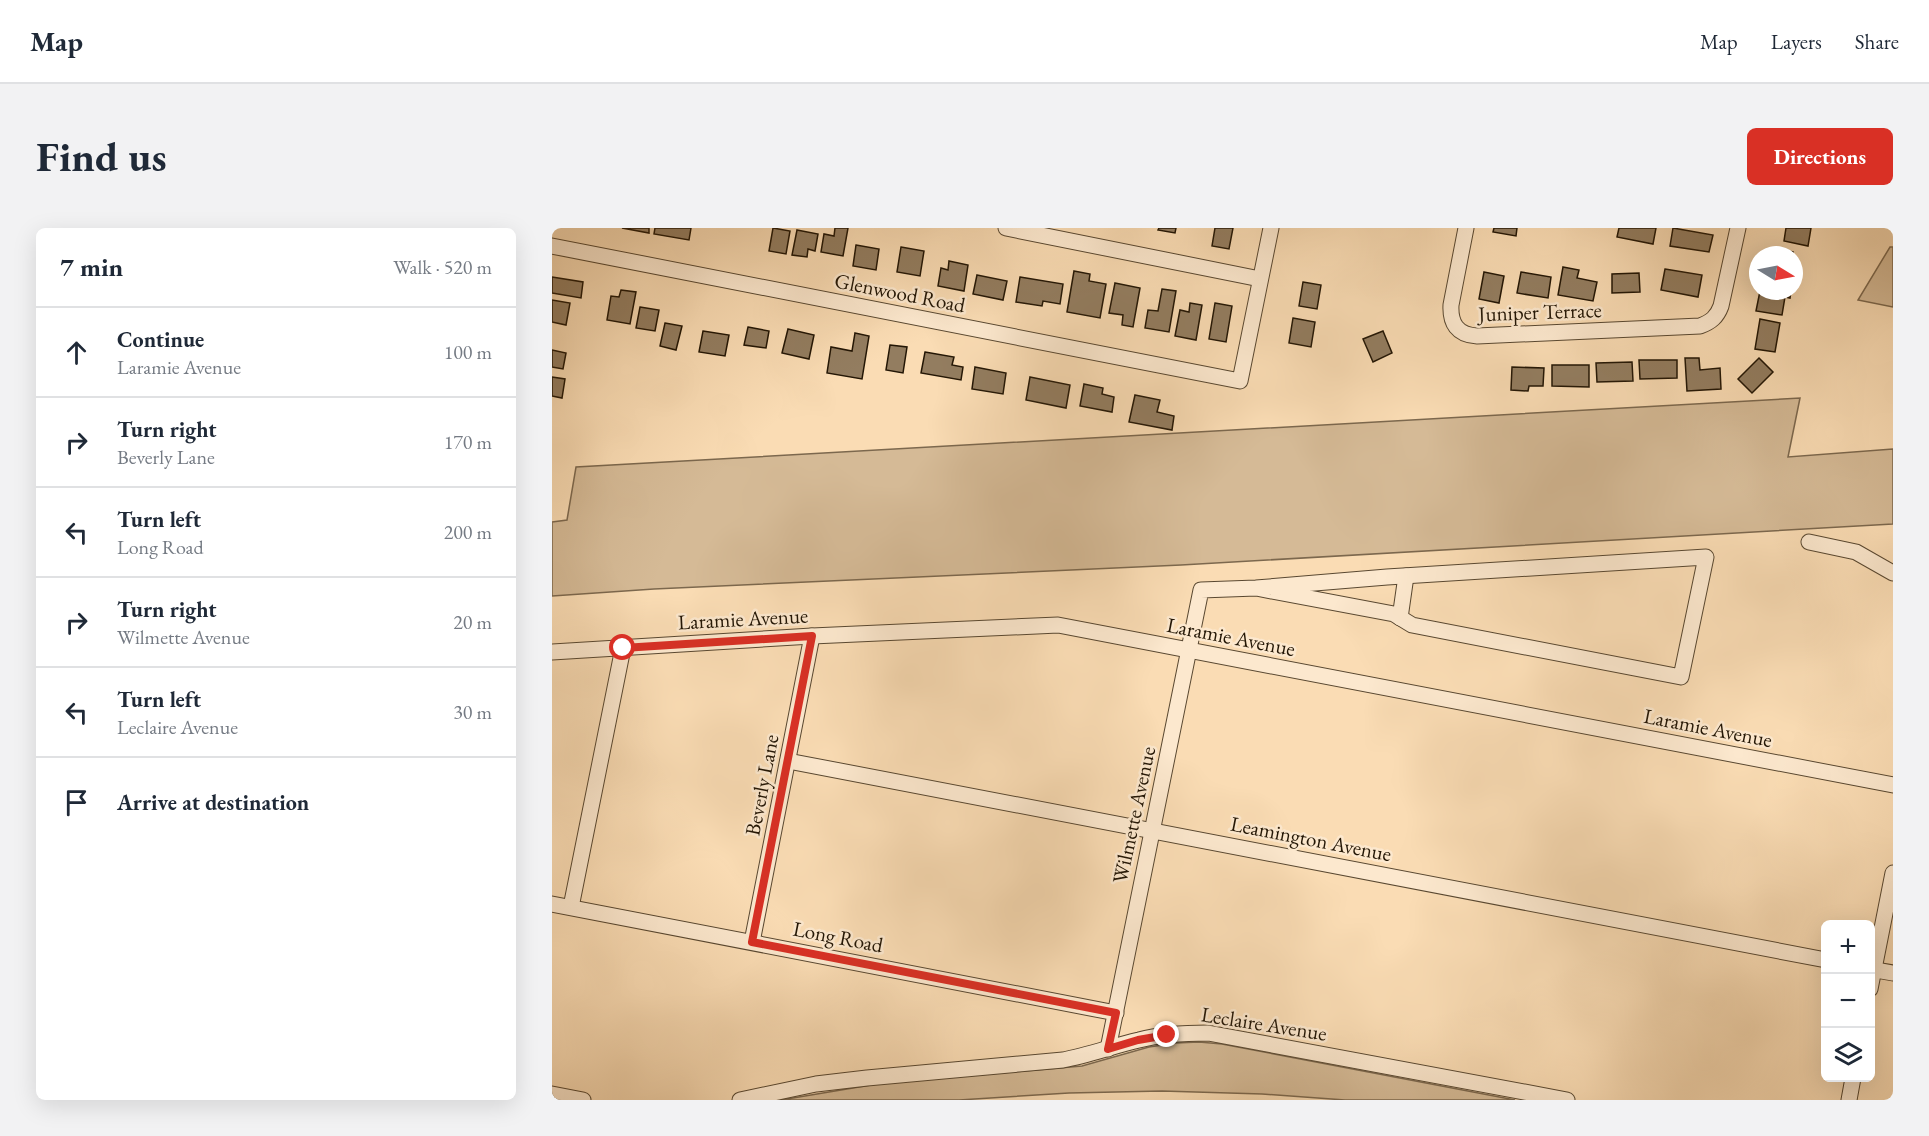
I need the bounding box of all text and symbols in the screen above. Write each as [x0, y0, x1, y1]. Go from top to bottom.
text: Map [30, 23, 83, 59]
text: Map [1700, 28, 1738, 55]
text: Layers [1771, 28, 1822, 55]
text: Share [1855, 28, 1899, 55]
button: Directions [1747, 128, 1893, 185]
text: Find us [36, 129, 167, 184]
north arrow [1749, 246, 1803, 300]
text: 7 min [60, 250, 123, 284]
text: Walk · 520 m [393, 254, 492, 280]
street label: Glenwood Road [832, 267, 968, 318]
street label: Juniper Terrace [1476, 296, 1602, 327]
text: Continue [117, 325, 204, 354]
icon: ahead [60, 336, 93, 369]
text: 100 m [444, 339, 492, 365]
text: Laramie Avenue [117, 354, 241, 380]
text: Turn right [117, 415, 216, 444]
icon: right [60, 426, 93, 459]
text: 170 m [444, 429, 492, 455]
text: Beverly Lane [117, 444, 215, 470]
text: Turn left [117, 505, 201, 534]
icon: left [60, 516, 93, 549]
text: 200 m [444, 519, 492, 545]
text: Long Road [117, 534, 204, 560]
text: Turn right [117, 595, 216, 624]
street label: Laramie Avenue [677, 602, 809, 635]
icon: right [60, 606, 93, 639]
text: 20 m [453, 609, 492, 635]
street label: Laramie Avenue [1165, 611, 1298, 662]
text: Wilmette Avenue [117, 624, 250, 650]
route start [609, 634, 635, 660]
text: Turn left [117, 685, 201, 714]
icon: left [60, 696, 93, 729]
text: 30 m [453, 699, 492, 725]
street label: Laramie Avenue [1642, 702, 1775, 753]
text: Leclaire Avenue [117, 714, 238, 740]
street label: Beverly Lane [738, 732, 785, 838]
street label: Wilmette Avenue [1106, 744, 1161, 886]
icon: arrive [60, 786, 93, 819]
text: Arrive at destination [117, 788, 309, 817]
street label: Leamington Avenue [1228, 810, 1394, 867]
street label: Long Road [791, 915, 886, 959]
map controls [1821, 920, 1875, 1082]
button: + [1821, 920, 1875, 974]
button: − [1821, 974, 1875, 1028]
street label: Leclaire Avenue [1199, 1000, 1329, 1047]
route end [1153, 1021, 1179, 1047]
button: layers [1821, 1028, 1875, 1082]

